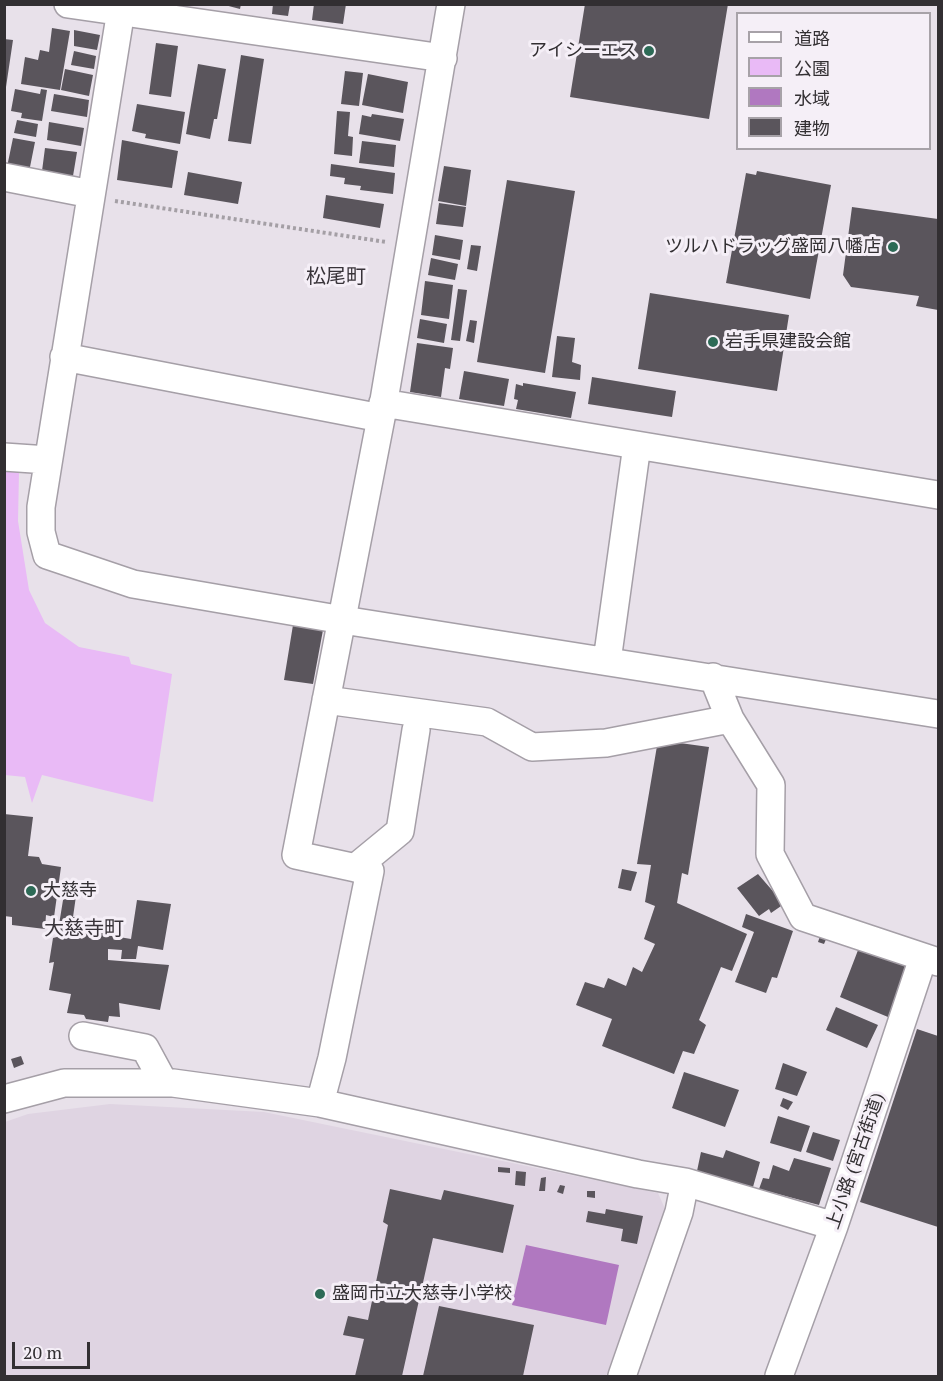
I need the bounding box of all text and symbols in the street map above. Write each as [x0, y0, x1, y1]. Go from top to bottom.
legend [736, 12, 931, 150]
text: 道路 [794, 26, 830, 50]
place label: アイシーエス [529, 40, 637, 62]
marker: アイシーエス [642, 44, 656, 58]
text: 公園 [794, 56, 830, 80]
text: 水域 [794, 86, 830, 110]
text: 建物 [794, 116, 830, 140]
place label: ツルハドラッグ盛岡八幡店 [665, 236, 881, 258]
marker: ツルハドラッグ盛岡八幡店 [886, 240, 900, 254]
district label: 松尾町 [306, 265, 366, 289]
place label: 岩手県建設会館 [725, 331, 851, 353]
marker: 岩手県建設会館 [706, 335, 720, 349]
place label: 大慈寺 [43, 880, 97, 902]
marker: 大慈寺 [24, 884, 38, 898]
district label: 大慈寺町 [44, 917, 124, 941]
street label: 上小路 (宮古街道) [823, 1090, 889, 1232]
place label: 盛岡市立大慈寺小学校 [332, 1283, 512, 1305]
marker: 盛岡市立大慈寺小学校 [313, 1287, 327, 1301]
scale bar [15, 1330, 93, 1368]
text: 20 m [23, 1340, 62, 1364]

